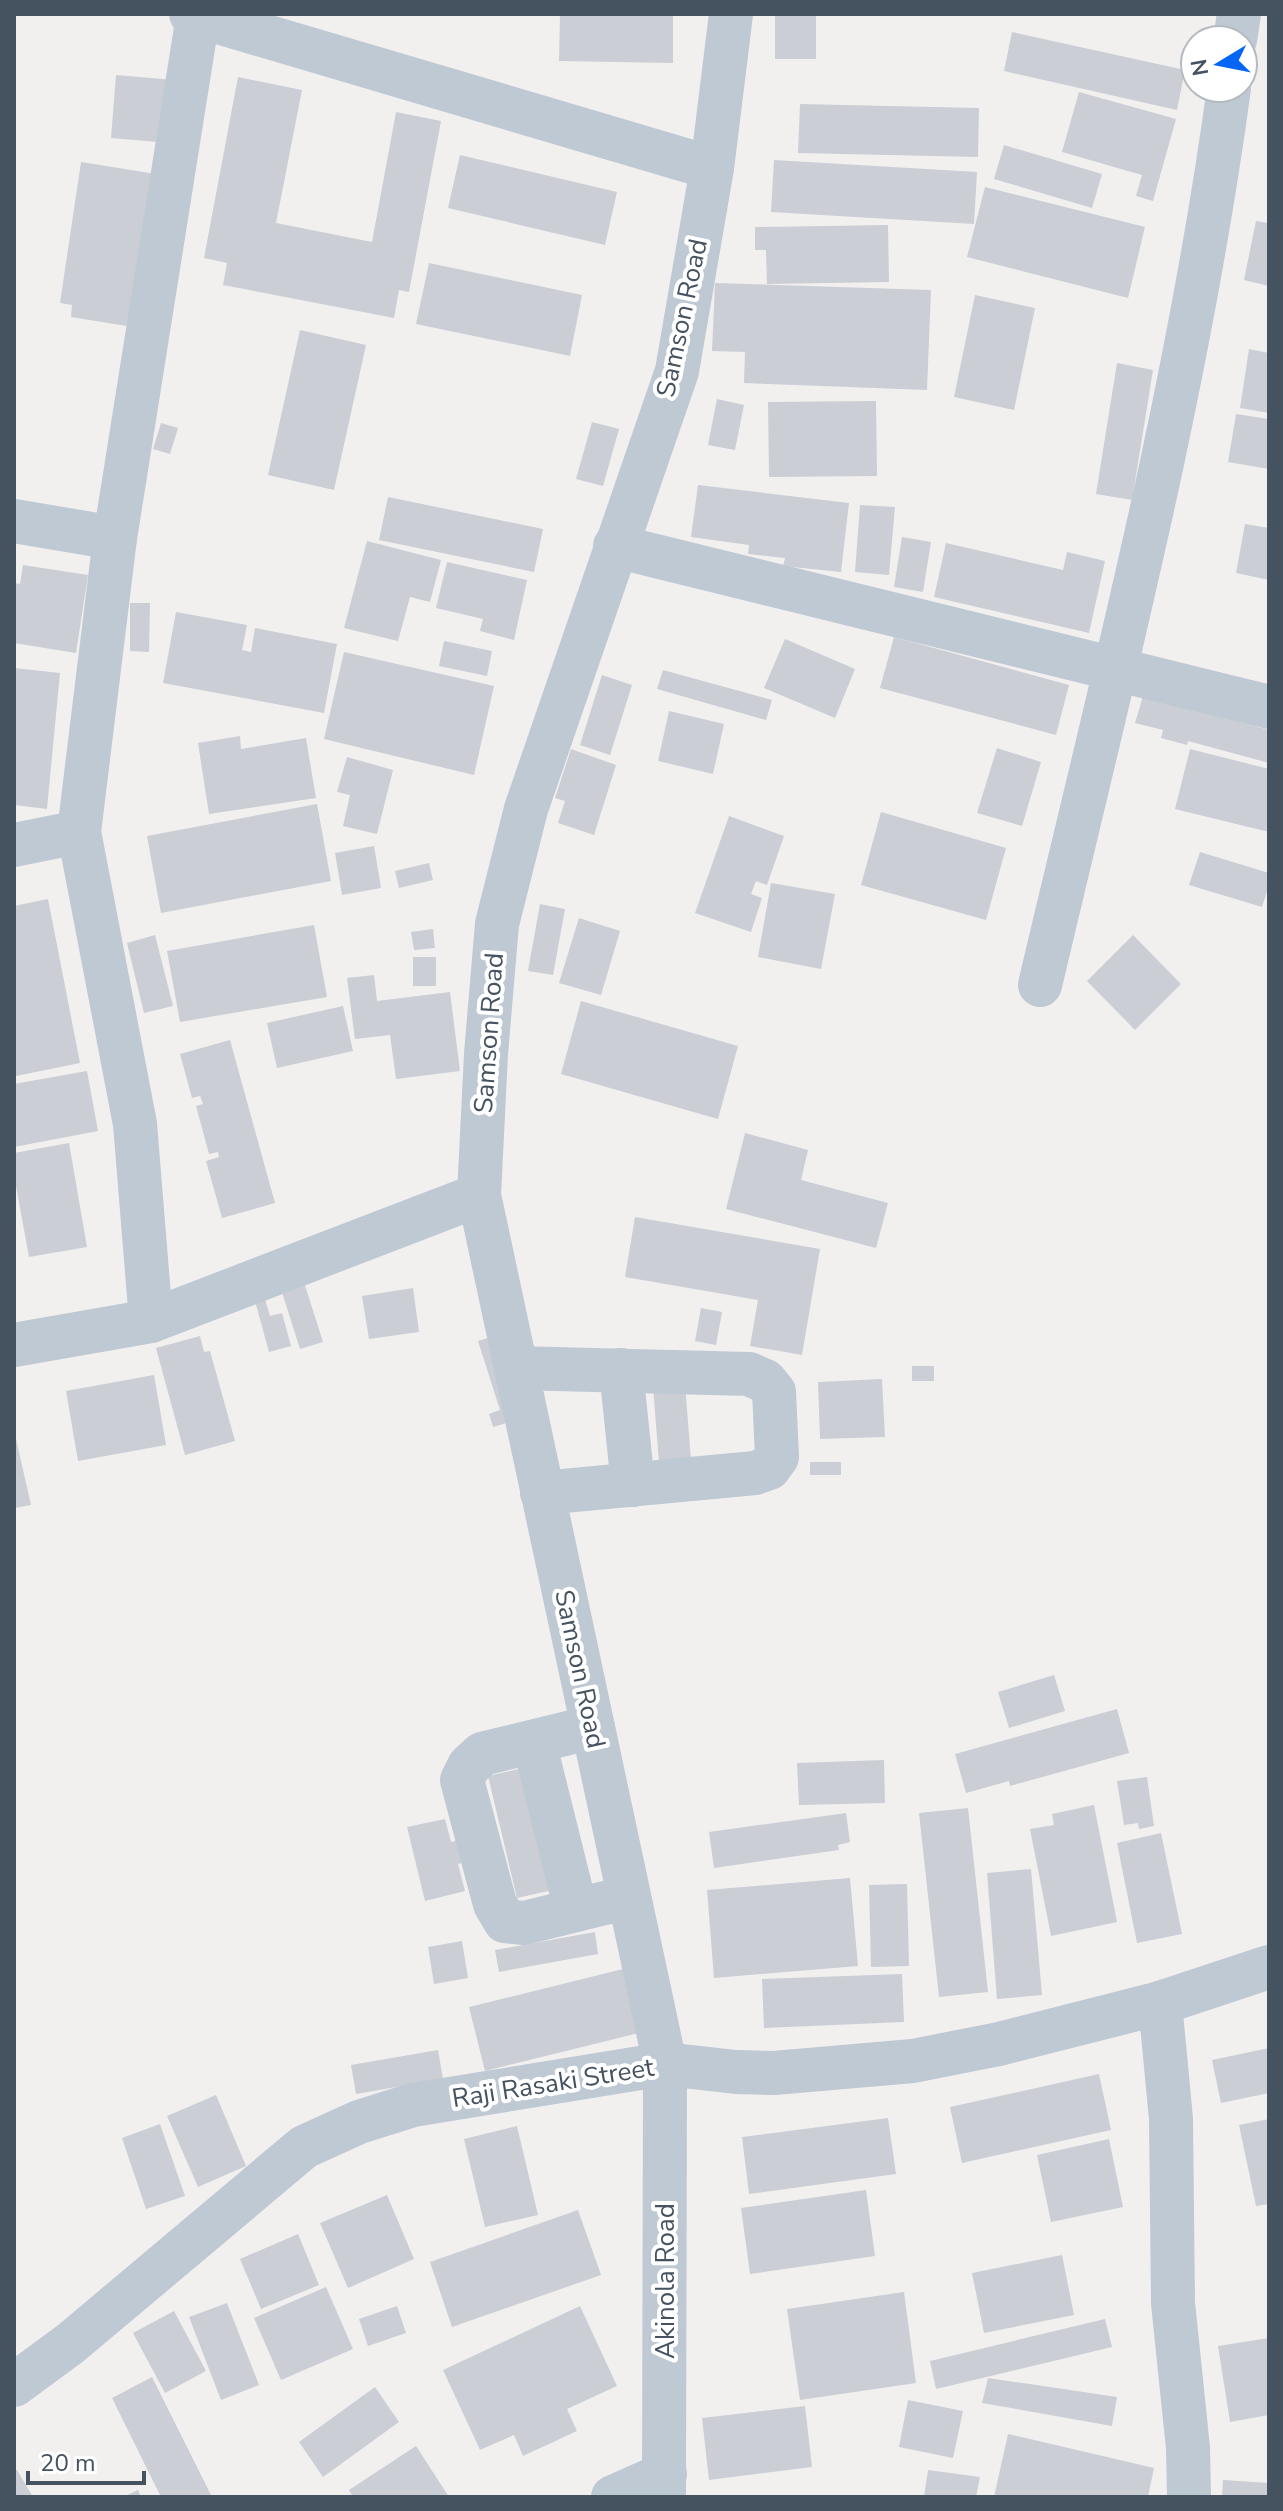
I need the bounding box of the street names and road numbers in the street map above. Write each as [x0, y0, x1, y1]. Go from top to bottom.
street label: Samson Road [648, 236, 716, 400]
street label: Samson Road [466, 952, 512, 1114]
street label: Samson Road [546, 1587, 614, 1751]
street label: Raji Rasaki Street [449, 2050, 657, 2116]
street label: Akinola Road [648, 2203, 683, 2359]

